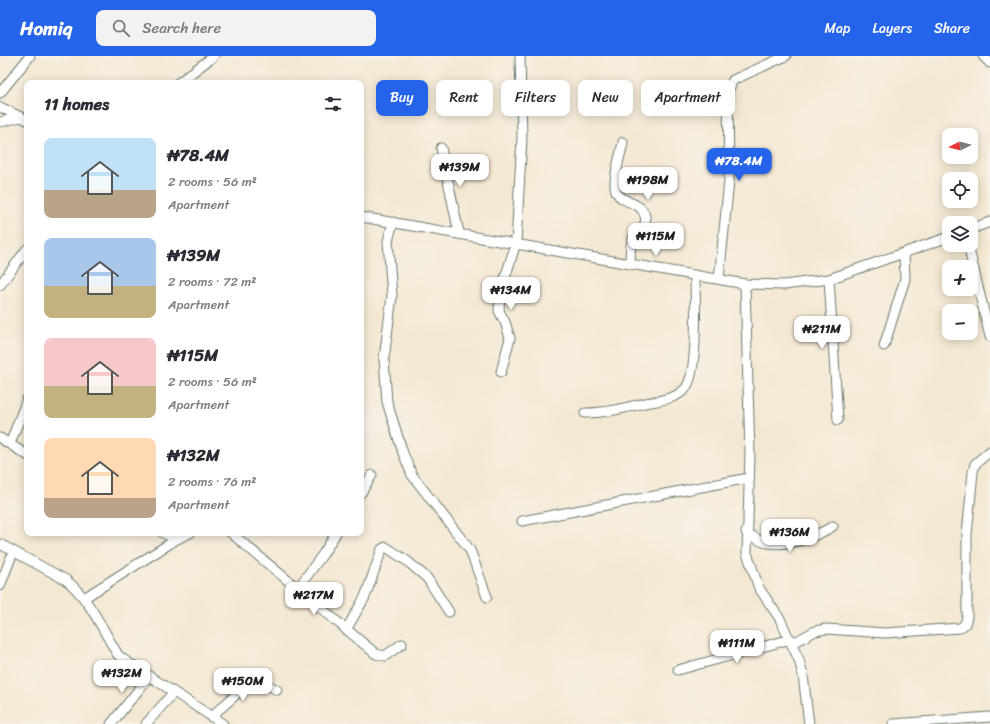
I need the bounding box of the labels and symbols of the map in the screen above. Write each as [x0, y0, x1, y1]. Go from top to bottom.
north arrow [942, 128, 978, 164]
pin: ₦78.4M [706, 148, 772, 182]
pin: ₦139M [432, 154, 488, 188]
pin: ₦198M [620, 167, 676, 201]
pin: ₦115M [628, 223, 684, 257]
pin: ₦134M [483, 277, 539, 311]
pin: ₦211M [794, 316, 850, 350]
pin: ₦136M [762, 519, 818, 553]
pin: ₦217M [286, 582, 342, 616]
pin: ₦111M [709, 630, 765, 664]
pin: ₦132M [94, 660, 150, 694]
pin: ₦150M [215, 668, 271, 702]

